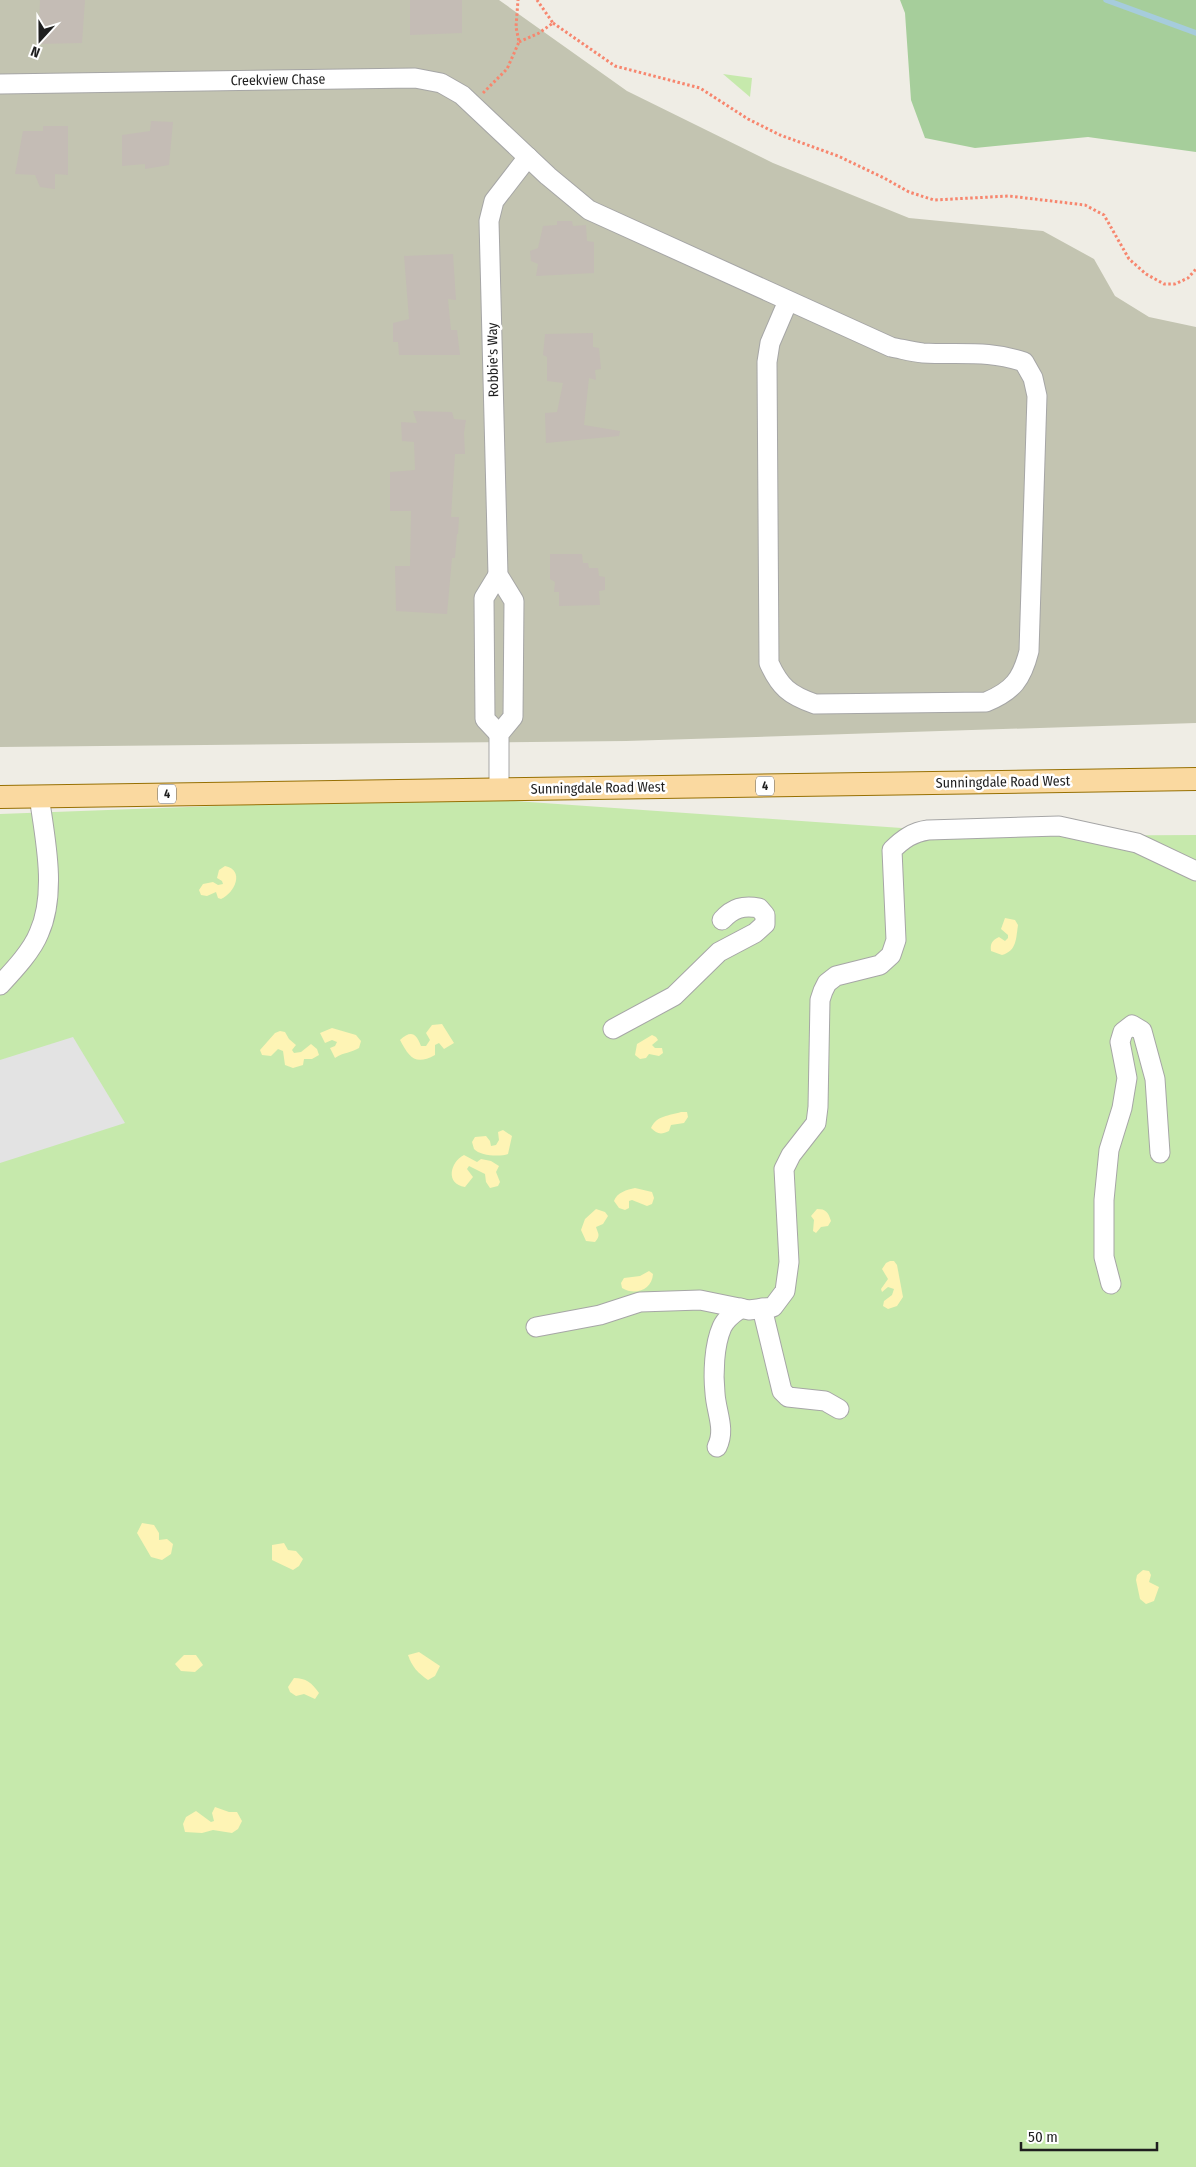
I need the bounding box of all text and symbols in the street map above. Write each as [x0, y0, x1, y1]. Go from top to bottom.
north arrow [15, 15, 65, 65]
text: N [29, 42, 42, 61]
street label: Creekview Chase [230, 71, 326, 89]
street label: Robbie's Way [484, 322, 502, 398]
street label: Sunningdale Road West [936, 772, 1071, 792]
road number: 4 [756, 776, 774, 796]
street label: Sunningdale Road West [531, 778, 666, 798]
road number: 4 [158, 784, 176, 804]
scale bar [1021, 2120, 1157, 2152]
text: 50 m [1028, 2128, 1058, 2146]

